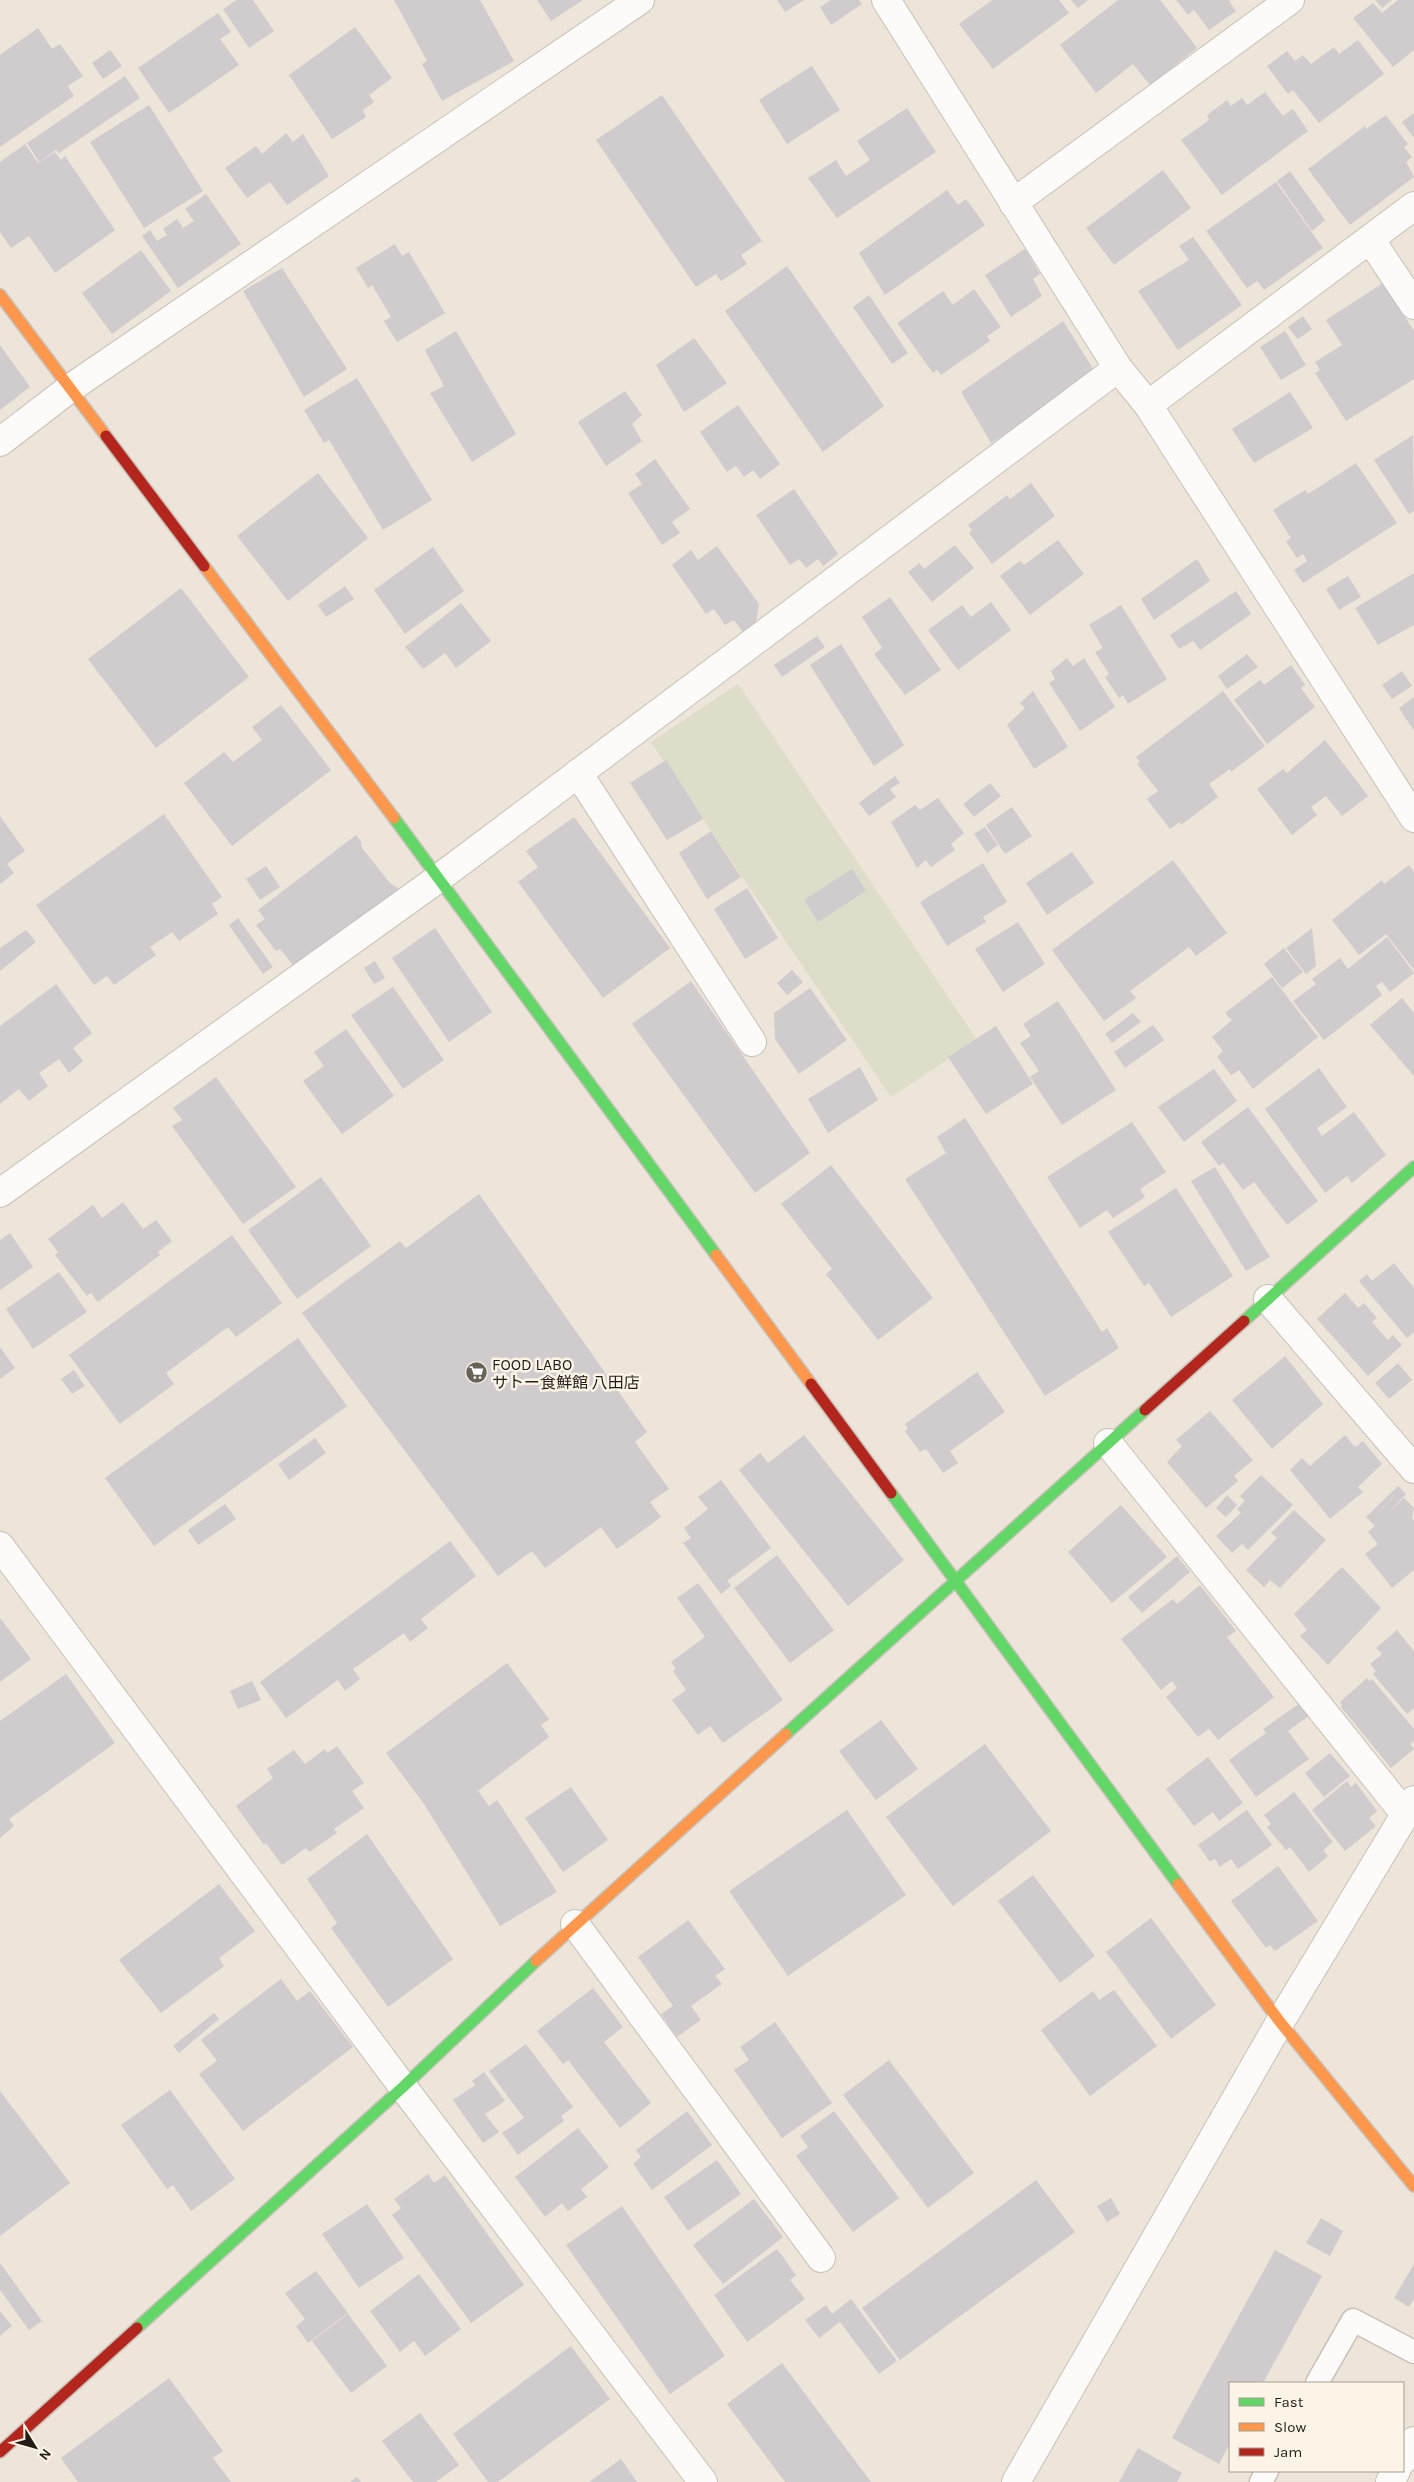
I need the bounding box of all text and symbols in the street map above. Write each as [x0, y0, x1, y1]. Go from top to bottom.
place label: FOOD LABO サトー食鮮館 八田店 [492, 1355, 640, 1392]
supermarket icon: FOOD LABO サトー食鮮館 八田店 [464, 1361, 488, 1385]
legend [1229, 2382, 1404, 2472]
text: Fast [1274, 2393, 1304, 2411]
text: Slow [1274, 2418, 1306, 2436]
north arrow [10, 2422, 60, 2472]
text: Jam [1274, 2443, 1302, 2461]
text: N [35, 2445, 55, 2464]

